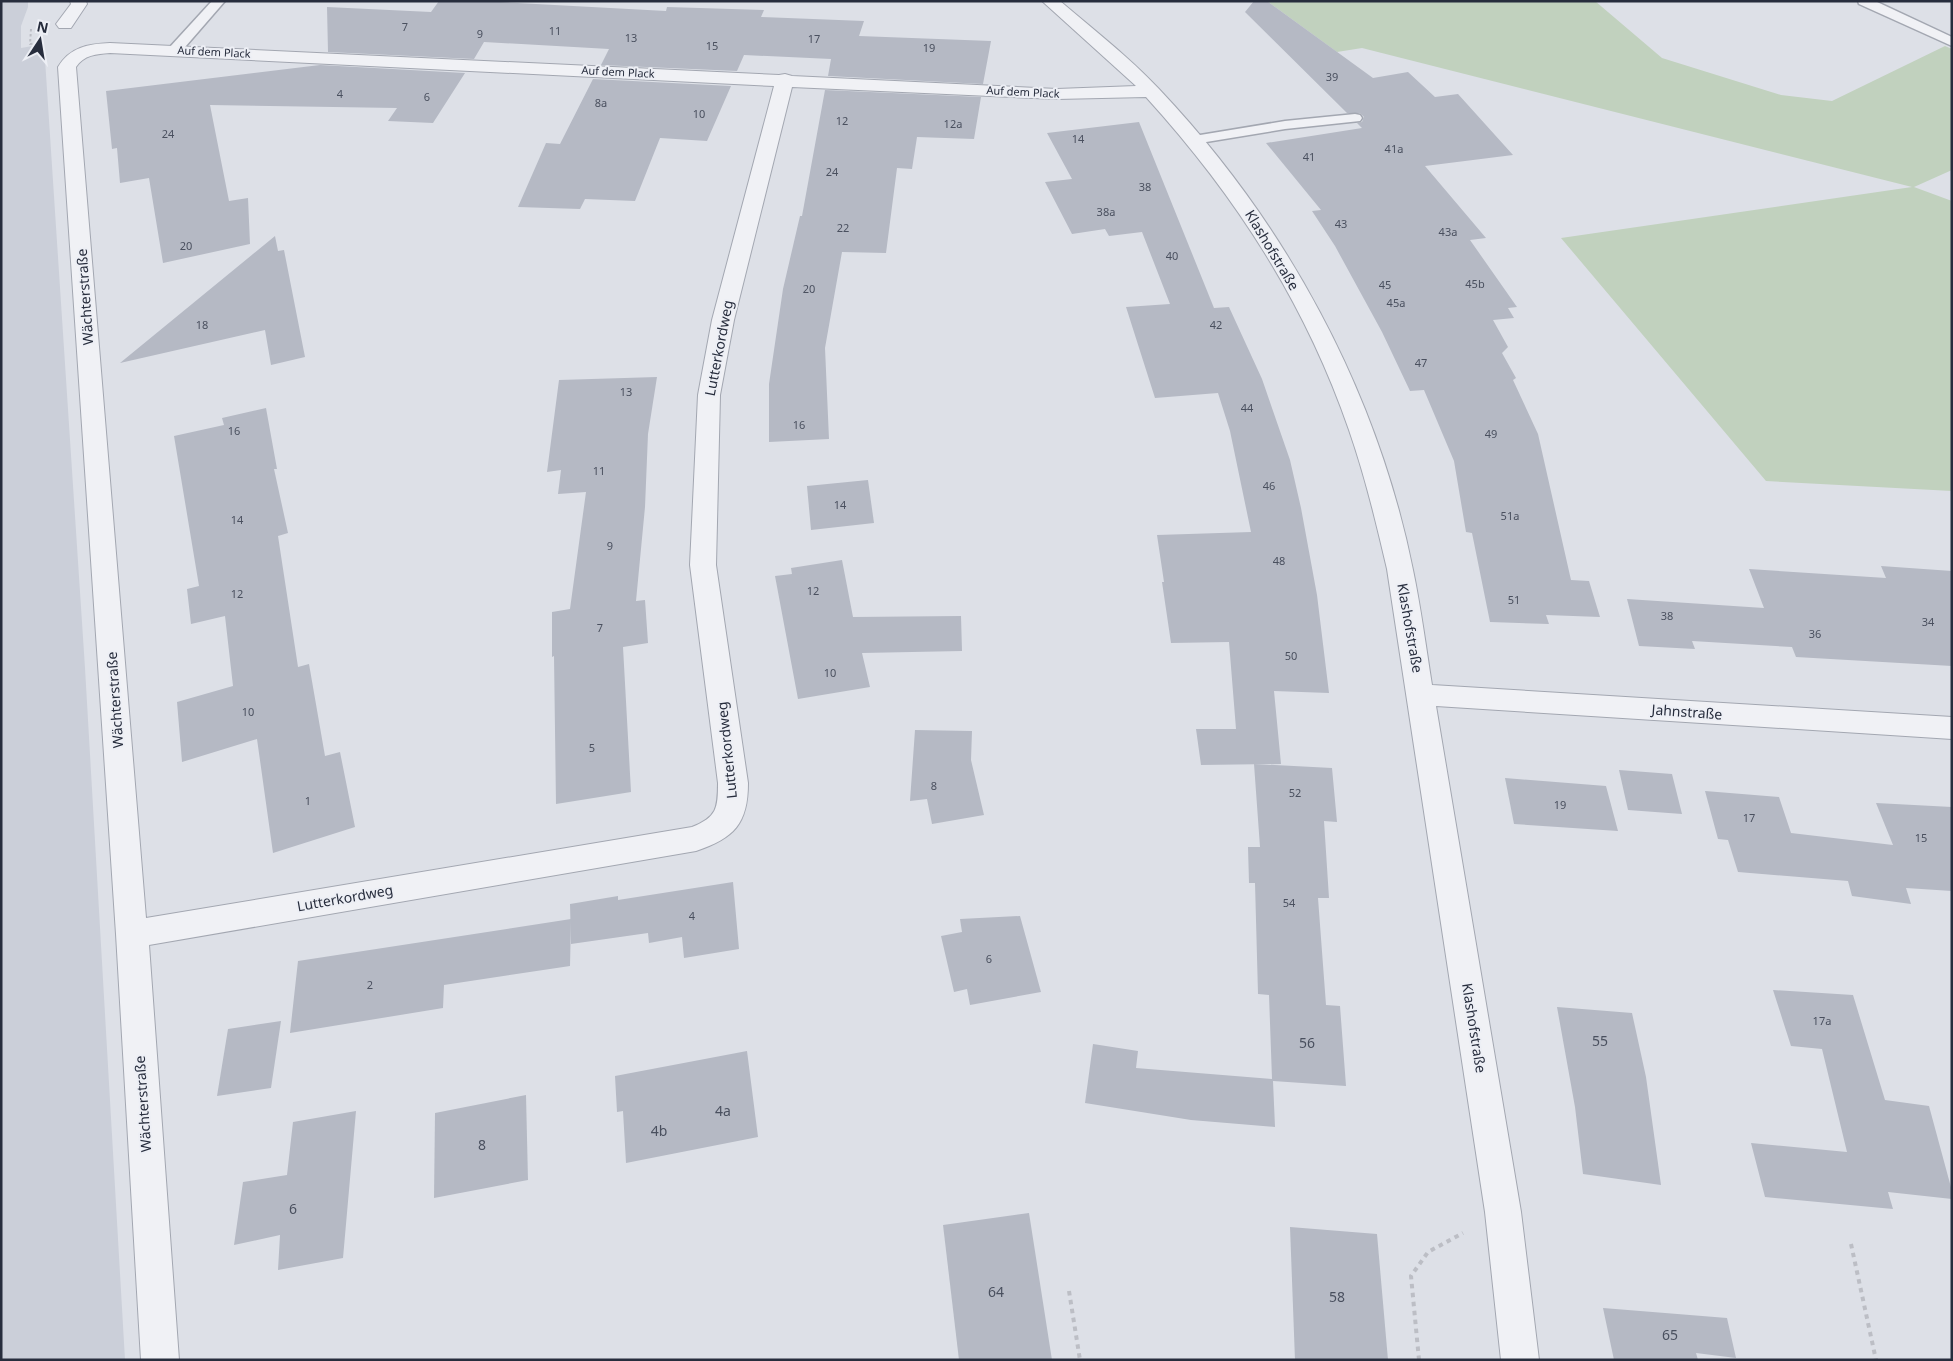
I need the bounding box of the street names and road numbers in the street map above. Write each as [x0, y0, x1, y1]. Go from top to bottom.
street label: Auf dem Plack [177, 42, 251, 61]
street label: Auf dem Plack [581, 62, 655, 81]
street label: Auf dem Plack [986, 82, 1060, 101]
street label: Klashofstraße [1241, 206, 1304, 294]
street label: Wächterstraße [72, 248, 97, 346]
street label: Lutterkordweg [700, 298, 737, 397]
street label: Klashofstraße [1393, 582, 1428, 674]
street label: Wächterstraße [102, 651, 127, 749]
street label: Jahnstraße [1649, 699, 1723, 723]
street label: Lutterkordweg [712, 701, 741, 799]
street label: Lutterkordweg [295, 880, 394, 915]
street label: Klashofstraße [1458, 982, 1491, 1074]
street label: Wächterstraße [130, 1055, 155, 1153]

